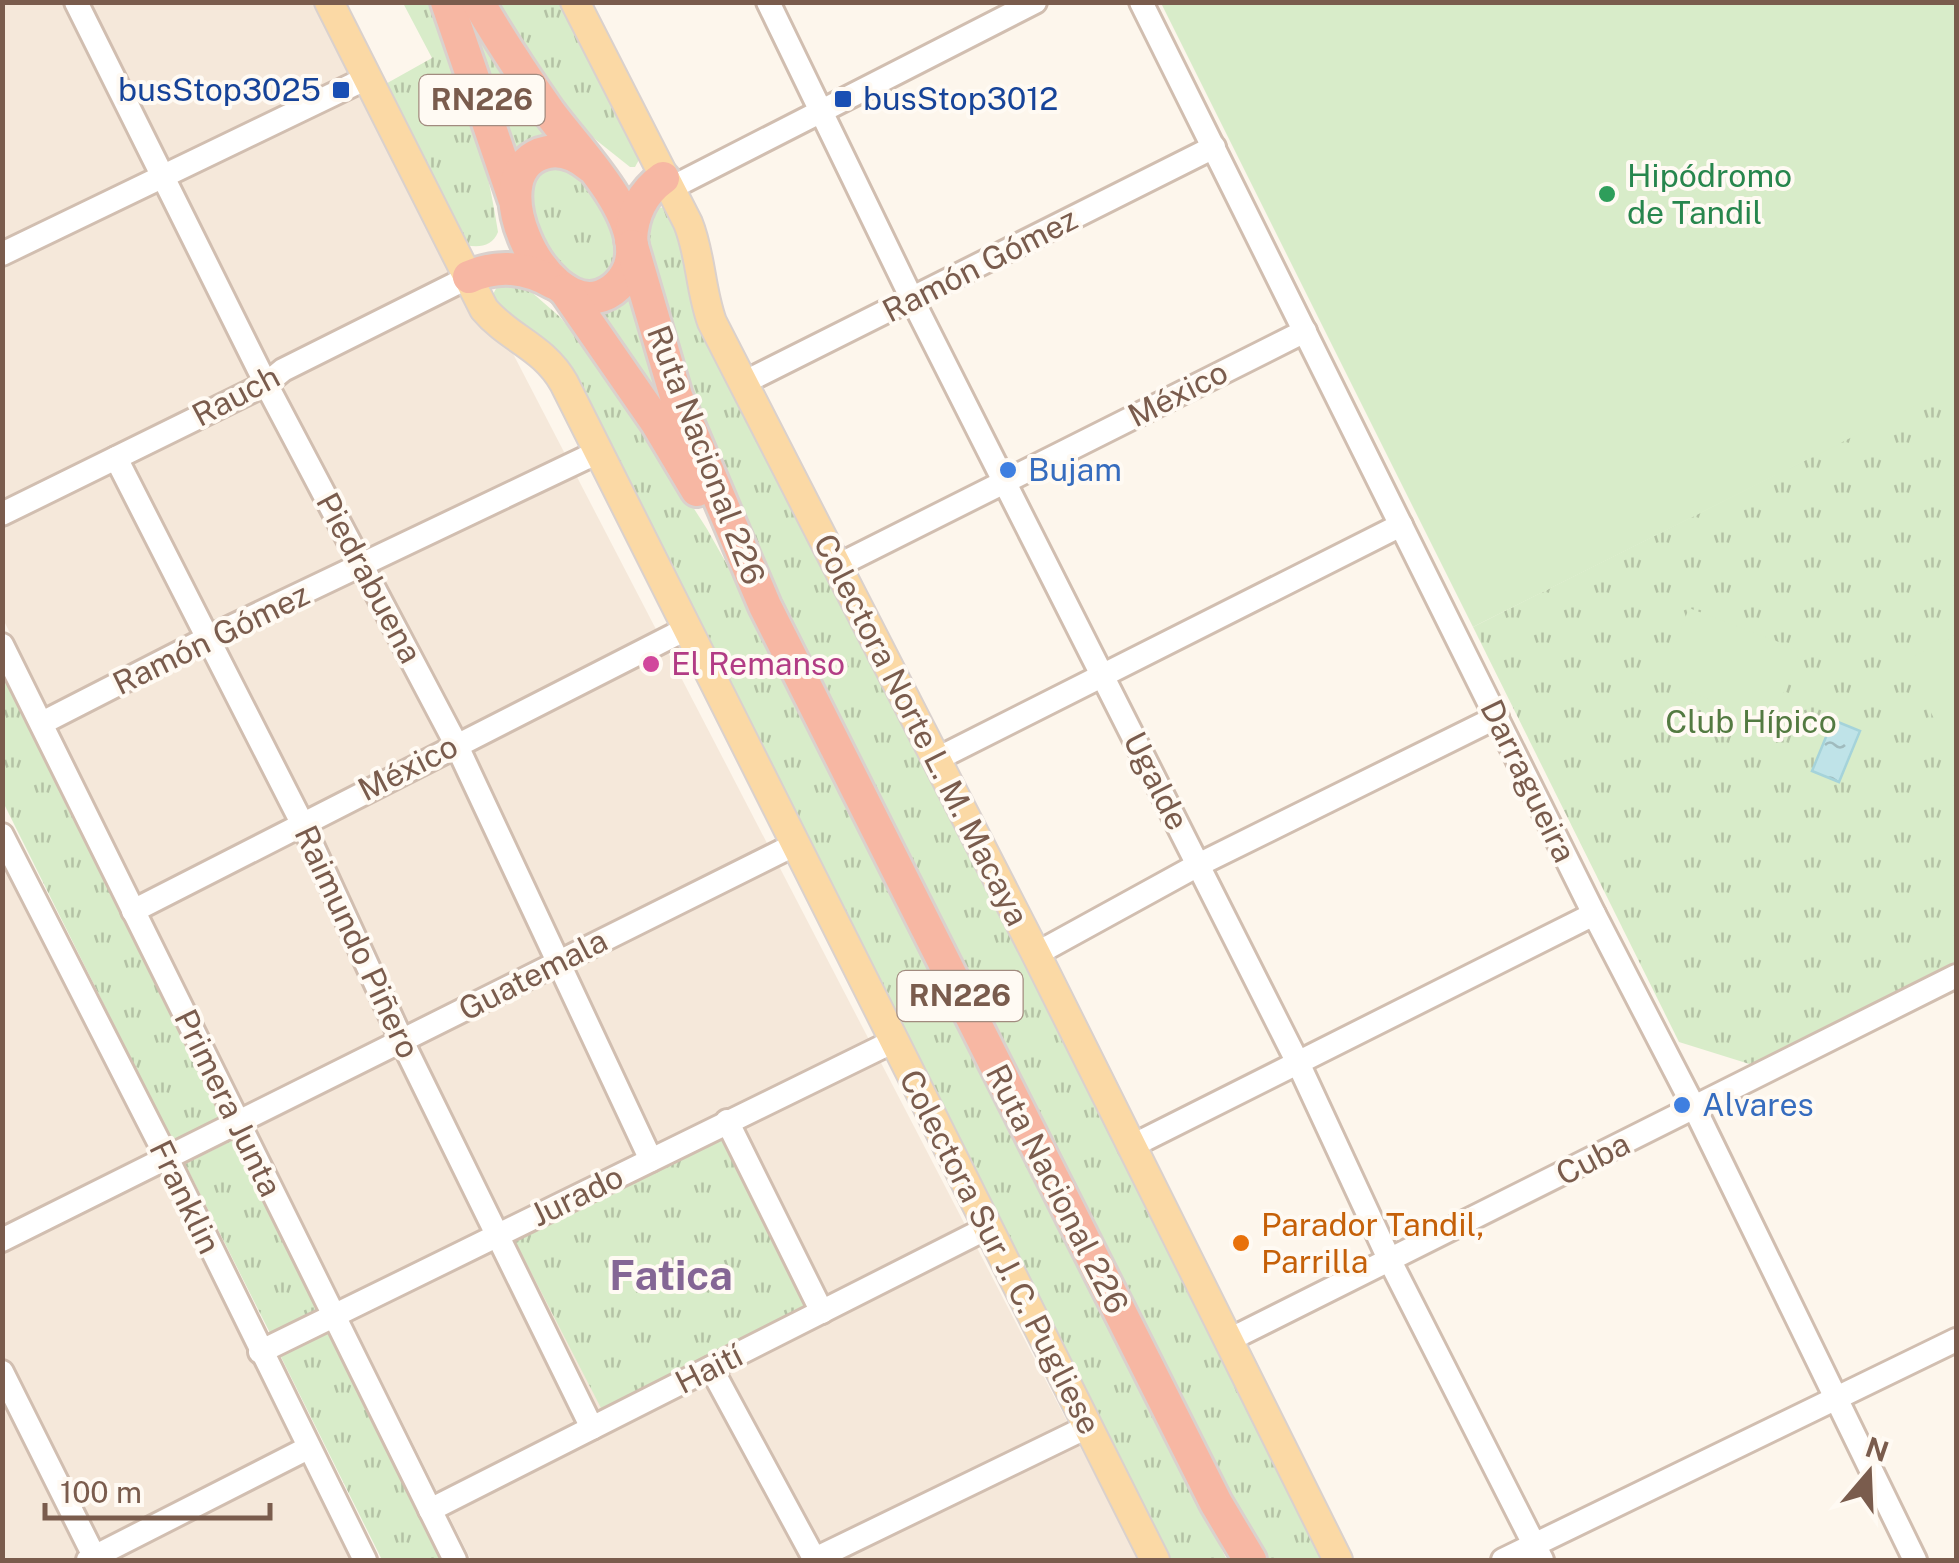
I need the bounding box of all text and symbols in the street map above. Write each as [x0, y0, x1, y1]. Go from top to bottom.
place label: busStop3025 [118, 71, 321, 108]
road number: RN226 [420, 75, 544, 125]
marker: busStop3025 [330, 79, 352, 101]
place label: busStop3012 [863, 80, 1058, 117]
marker: busStop3012 [832, 88, 854, 110]
place label: Hipódromo de Tandil [1627, 157, 1792, 231]
marker: Hipódromo de Tandil [1596, 183, 1618, 205]
street label: Ramón Gómez [876, 200, 1083, 329]
street label: Ruta Nacional 226 [640, 320, 773, 590]
street label: México [1122, 353, 1234, 434]
street label: Rauch [186, 357, 286, 434]
place label: Bujam [1028, 451, 1122, 488]
marker: Bujam [997, 459, 1019, 481]
street label: Piedrabuena [309, 486, 430, 669]
street label: Colectora Norte L. M. Macaya [806, 528, 1036, 932]
street label: Ramón Gómez [107, 575, 315, 702]
place label: El Remanso [671, 645, 845, 682]
marker: El Remanso [640, 653, 662, 675]
street label: Darragueira [1473, 694, 1584, 868]
park label: Club Hípico [1665, 703, 1837, 740]
street label: Ugalde [1116, 726, 1197, 836]
street label: México [352, 727, 464, 808]
street label: Raimundo Piñero [287, 820, 428, 1064]
street label: Guatemala [452, 921, 613, 1028]
road number: RN226 [898, 971, 1022, 1021]
street label: Primera Junta [167, 1003, 290, 1202]
street label: Ruta Nacional 226 [979, 1058, 1136, 1319]
street label: Colectora Sur J. C. Pugliese [892, 1064, 1109, 1440]
place label: Alvares [1702, 1086, 1814, 1123]
marker: Alvares [1671, 1094, 1693, 1116]
street label: Cuba [1550, 1125, 1636, 1193]
street label: Franklin [142, 1134, 229, 1259]
street label: Jurado [525, 1157, 629, 1234]
place label: Parador Tandil, Parrilla [1261, 1206, 1484, 1280]
marker: Parador Tandil, Parrilla [1230, 1232, 1252, 1254]
district label: Fatica [609, 1250, 733, 1299]
street label: Haití [669, 1336, 750, 1401]
north arrow [1819, 1423, 1919, 1523]
text: N [1862, 1430, 1893, 1468]
scale bar [45, 1458, 270, 1520]
text: 100 m [60, 1474, 142, 1510]

